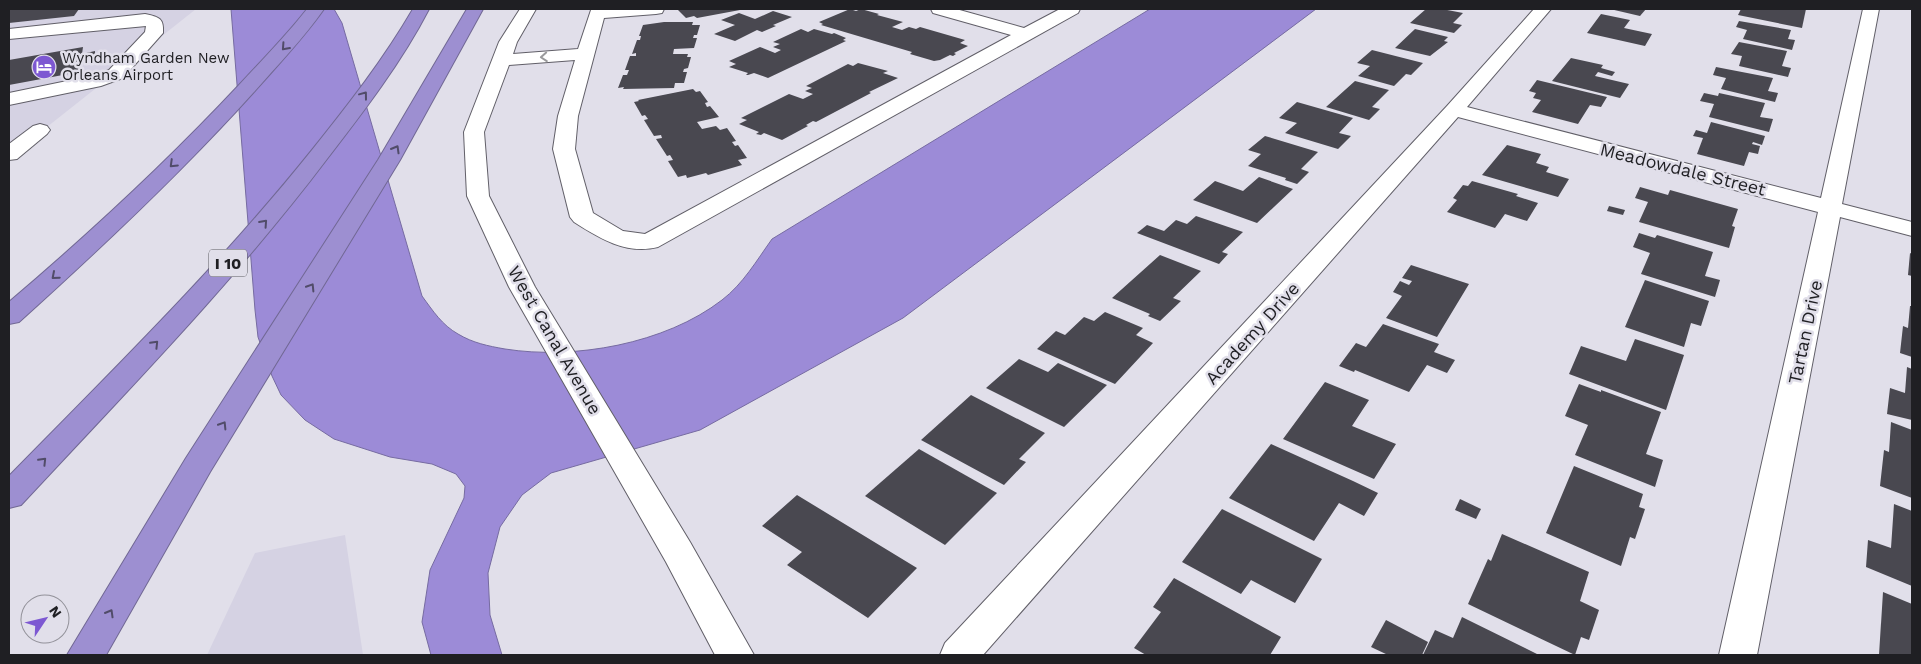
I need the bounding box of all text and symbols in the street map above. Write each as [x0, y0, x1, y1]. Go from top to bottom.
one-way arrow [282, 41, 291, 50]
place label: Wyndham Garden New Orleans Airport [62, 49, 230, 84]
one-way arrow [539, 51, 547, 62]
hotel icon: Wyndham Garden New Orleans Airport [31, 54, 57, 80]
one-way arrow [359, 92, 367, 101]
street label: Meadowdale Street [1598, 138, 1768, 200]
one-way arrow [389, 145, 399, 154]
one-way arrow [169, 158, 178, 167]
one-way arrow [258, 219, 267, 228]
road number: I 10 [209, 250, 247, 276]
street label: West Canal Avenue [504, 262, 606, 418]
one-way arrow [52, 270, 61, 279]
street label: Academy Drive [1201, 278, 1303, 388]
street label: Tartan Drive [1784, 278, 1826, 386]
one-way arrow [304, 284, 314, 293]
one-way arrow [149, 340, 158, 349]
one-way arrow [217, 421, 227, 430]
one-way arrow [37, 458, 46, 467]
north arrow [20, 594, 70, 644]
text: N [46, 603, 65, 620]
one-way arrow [104, 610, 114, 619]

